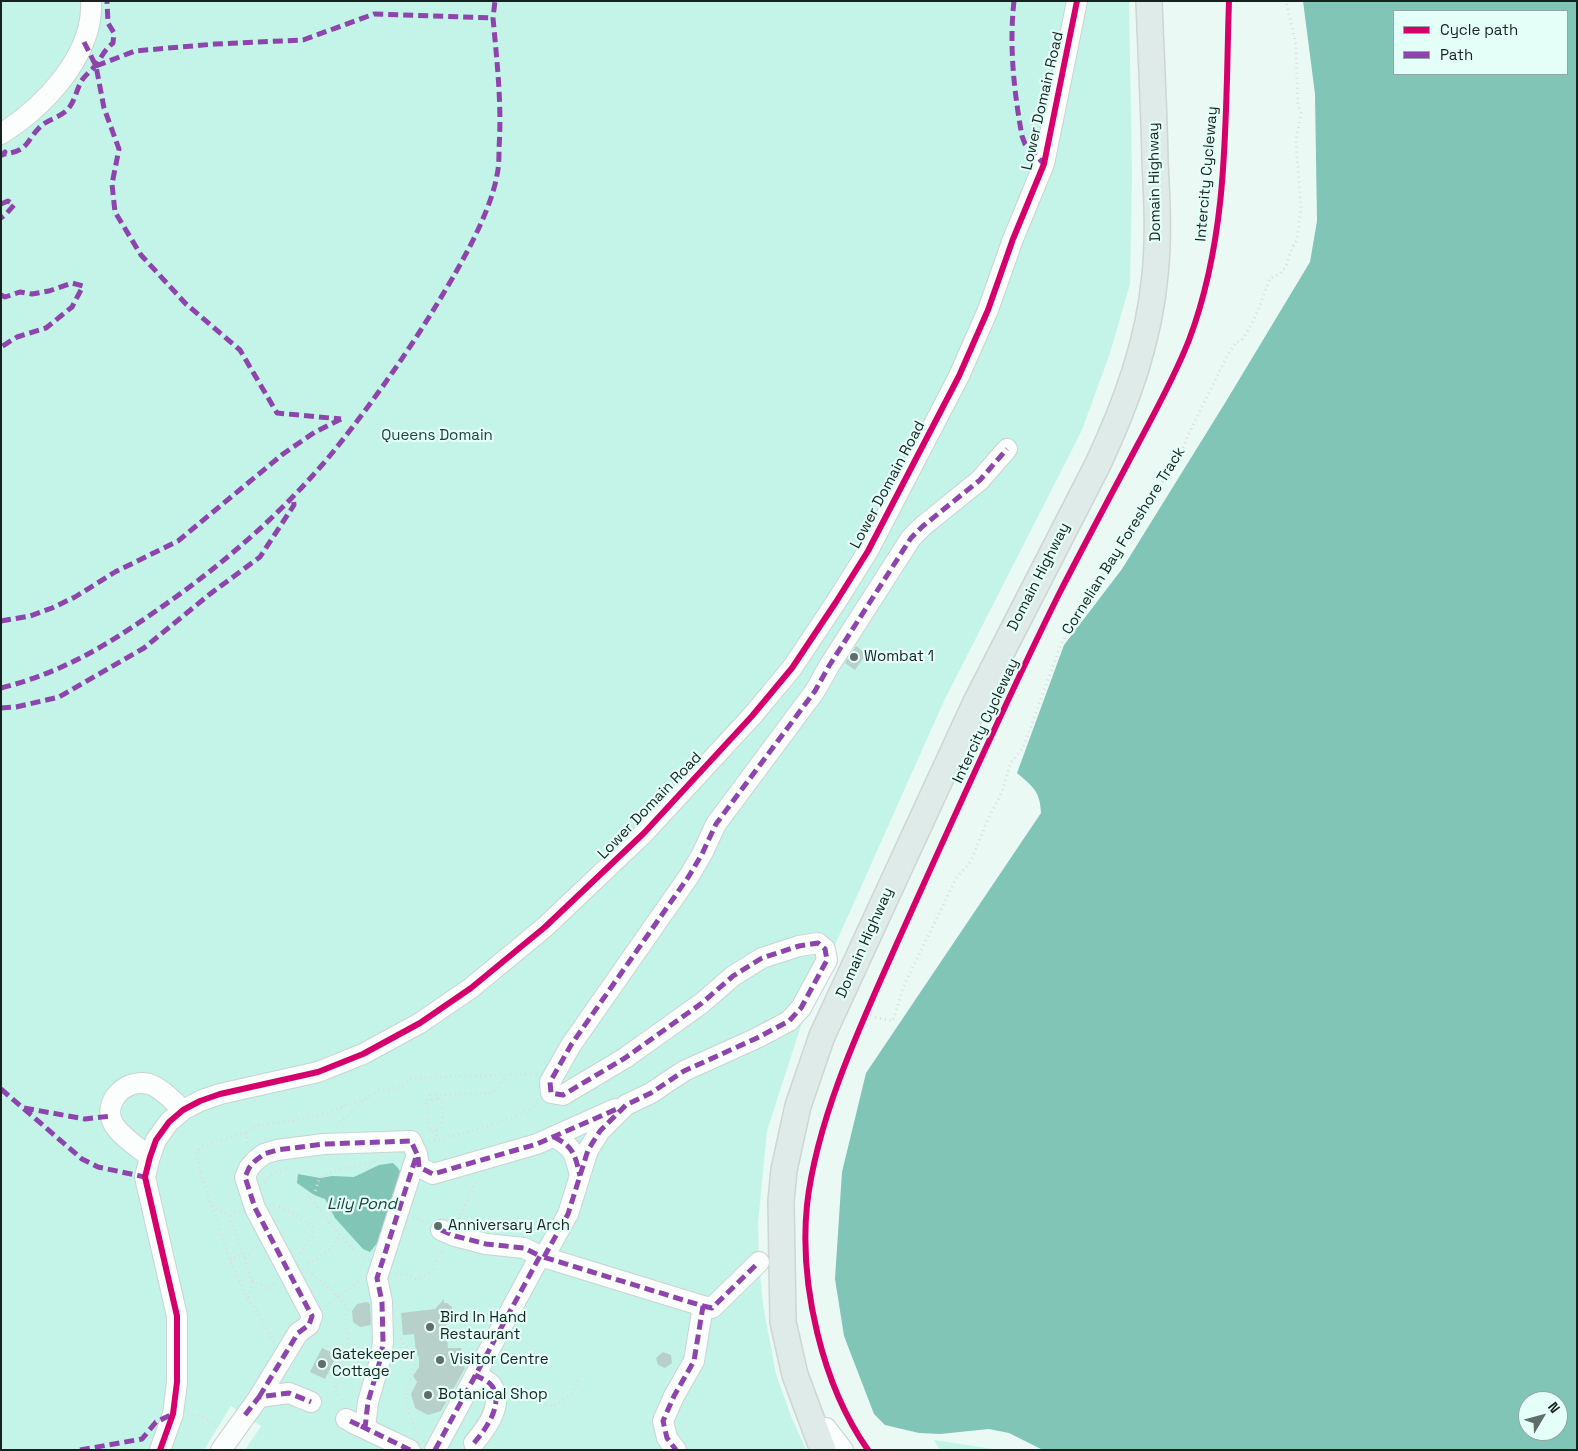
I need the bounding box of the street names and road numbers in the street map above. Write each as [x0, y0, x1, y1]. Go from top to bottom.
street label: Lower Domain Road [1018, 30, 1068, 172]
street label: Intercity Cycleway [1192, 106, 1222, 242]
street label: Domain Highway [1145, 122, 1165, 242]
street label: Lower Domain Road [847, 418, 929, 552]
street label: Cornelian Bay Foreshore Track [1059, 444, 1189, 638]
street label: Domain Highway [1004, 520, 1074, 634]
street label: Intercity Cycleway [949, 656, 1023, 786]
street label: Lower Domain Road [594, 749, 706, 863]
street label: Domain Highway [833, 885, 897, 1001]

